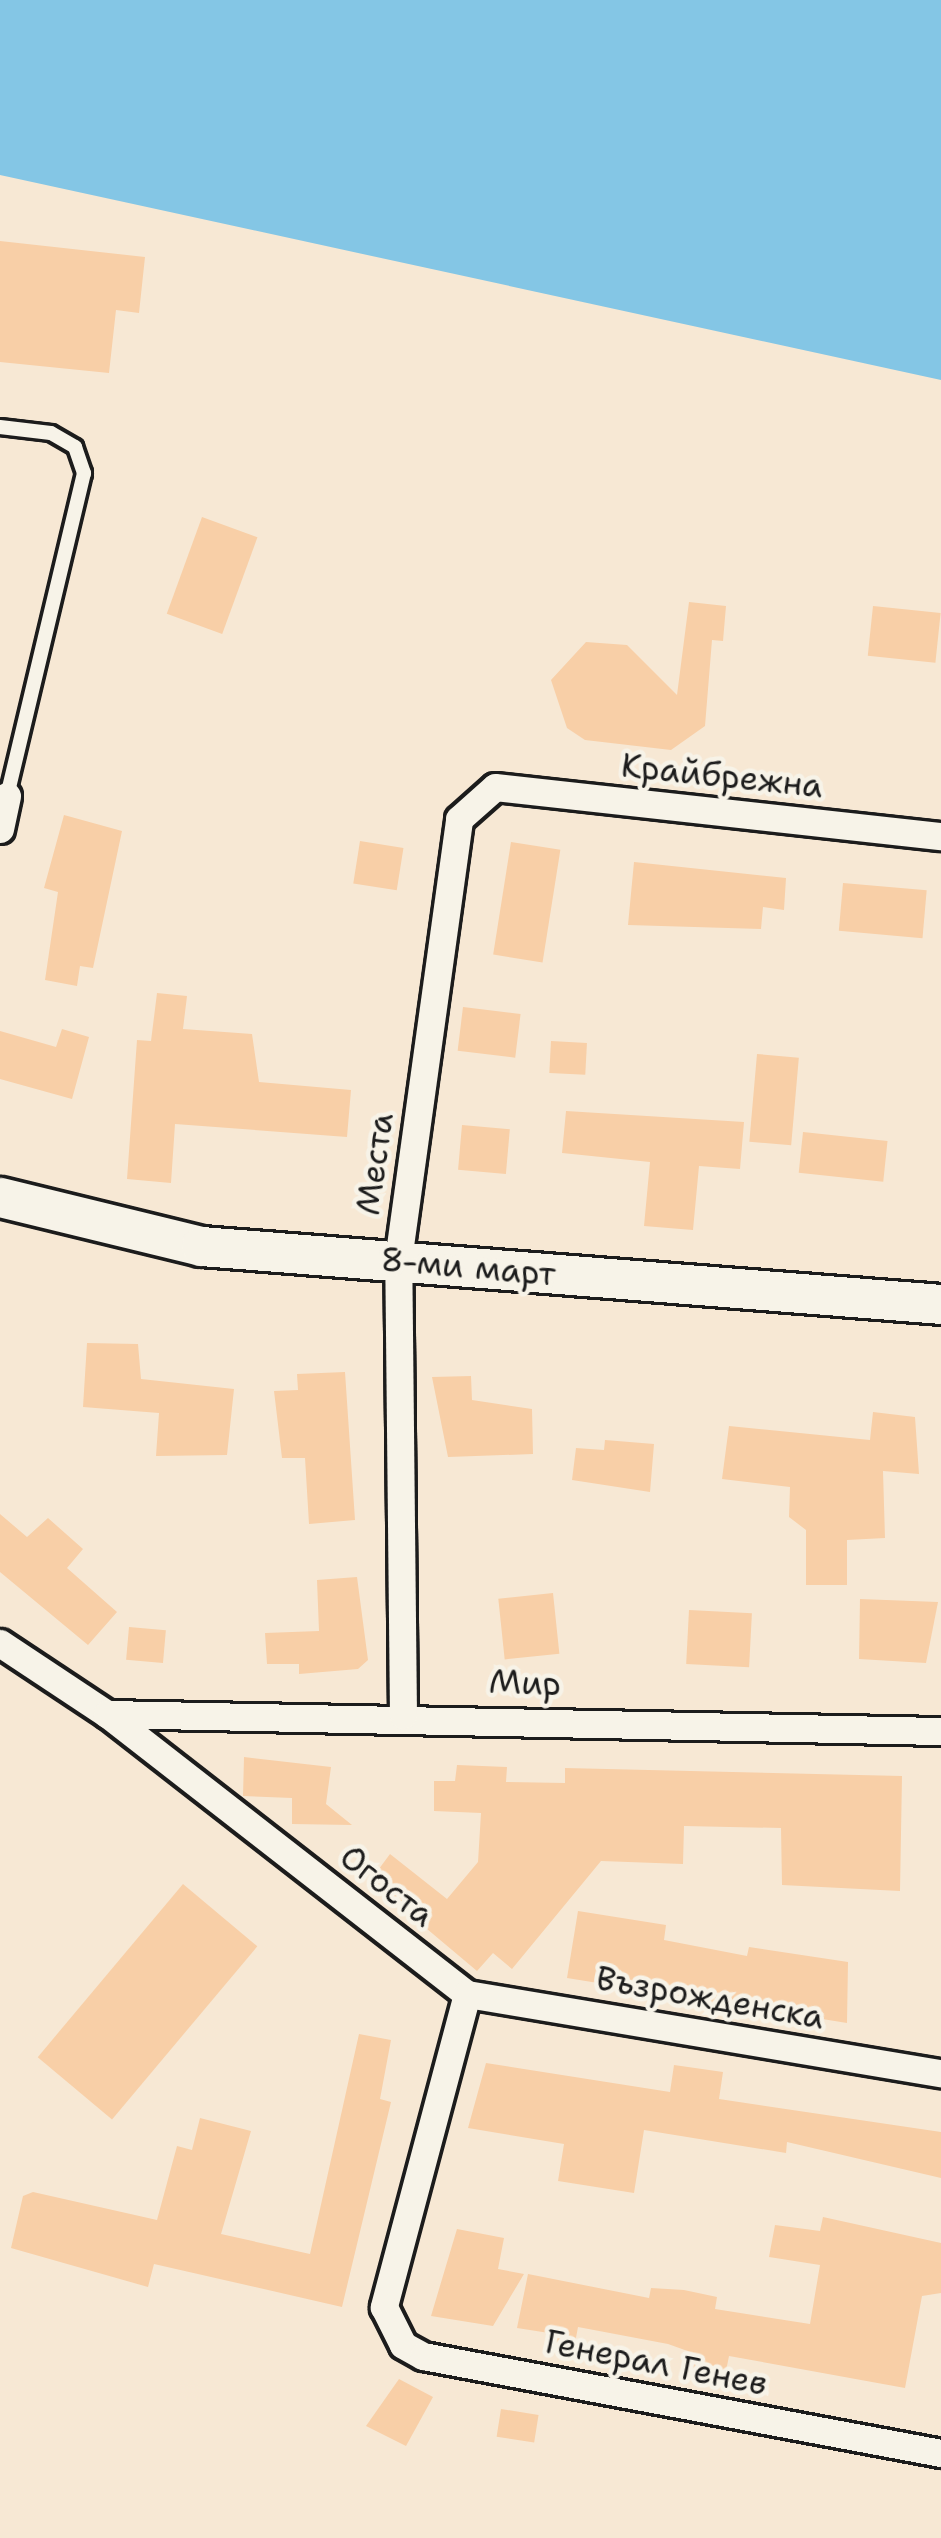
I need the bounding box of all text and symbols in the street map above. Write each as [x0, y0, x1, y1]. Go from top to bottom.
street label: Крайбрежна [619, 746, 825, 806]
street label: Места [348, 1111, 402, 1217]
street label: 8-ми март [379, 1240, 557, 1294]
street label: Мир [488, 1662, 562, 1704]
street label: Огоста [332, 1837, 442, 1935]
street label: Възрожденска [593, 1958, 827, 2038]
street label: Генерал Генев [542, 2322, 770, 2404]

